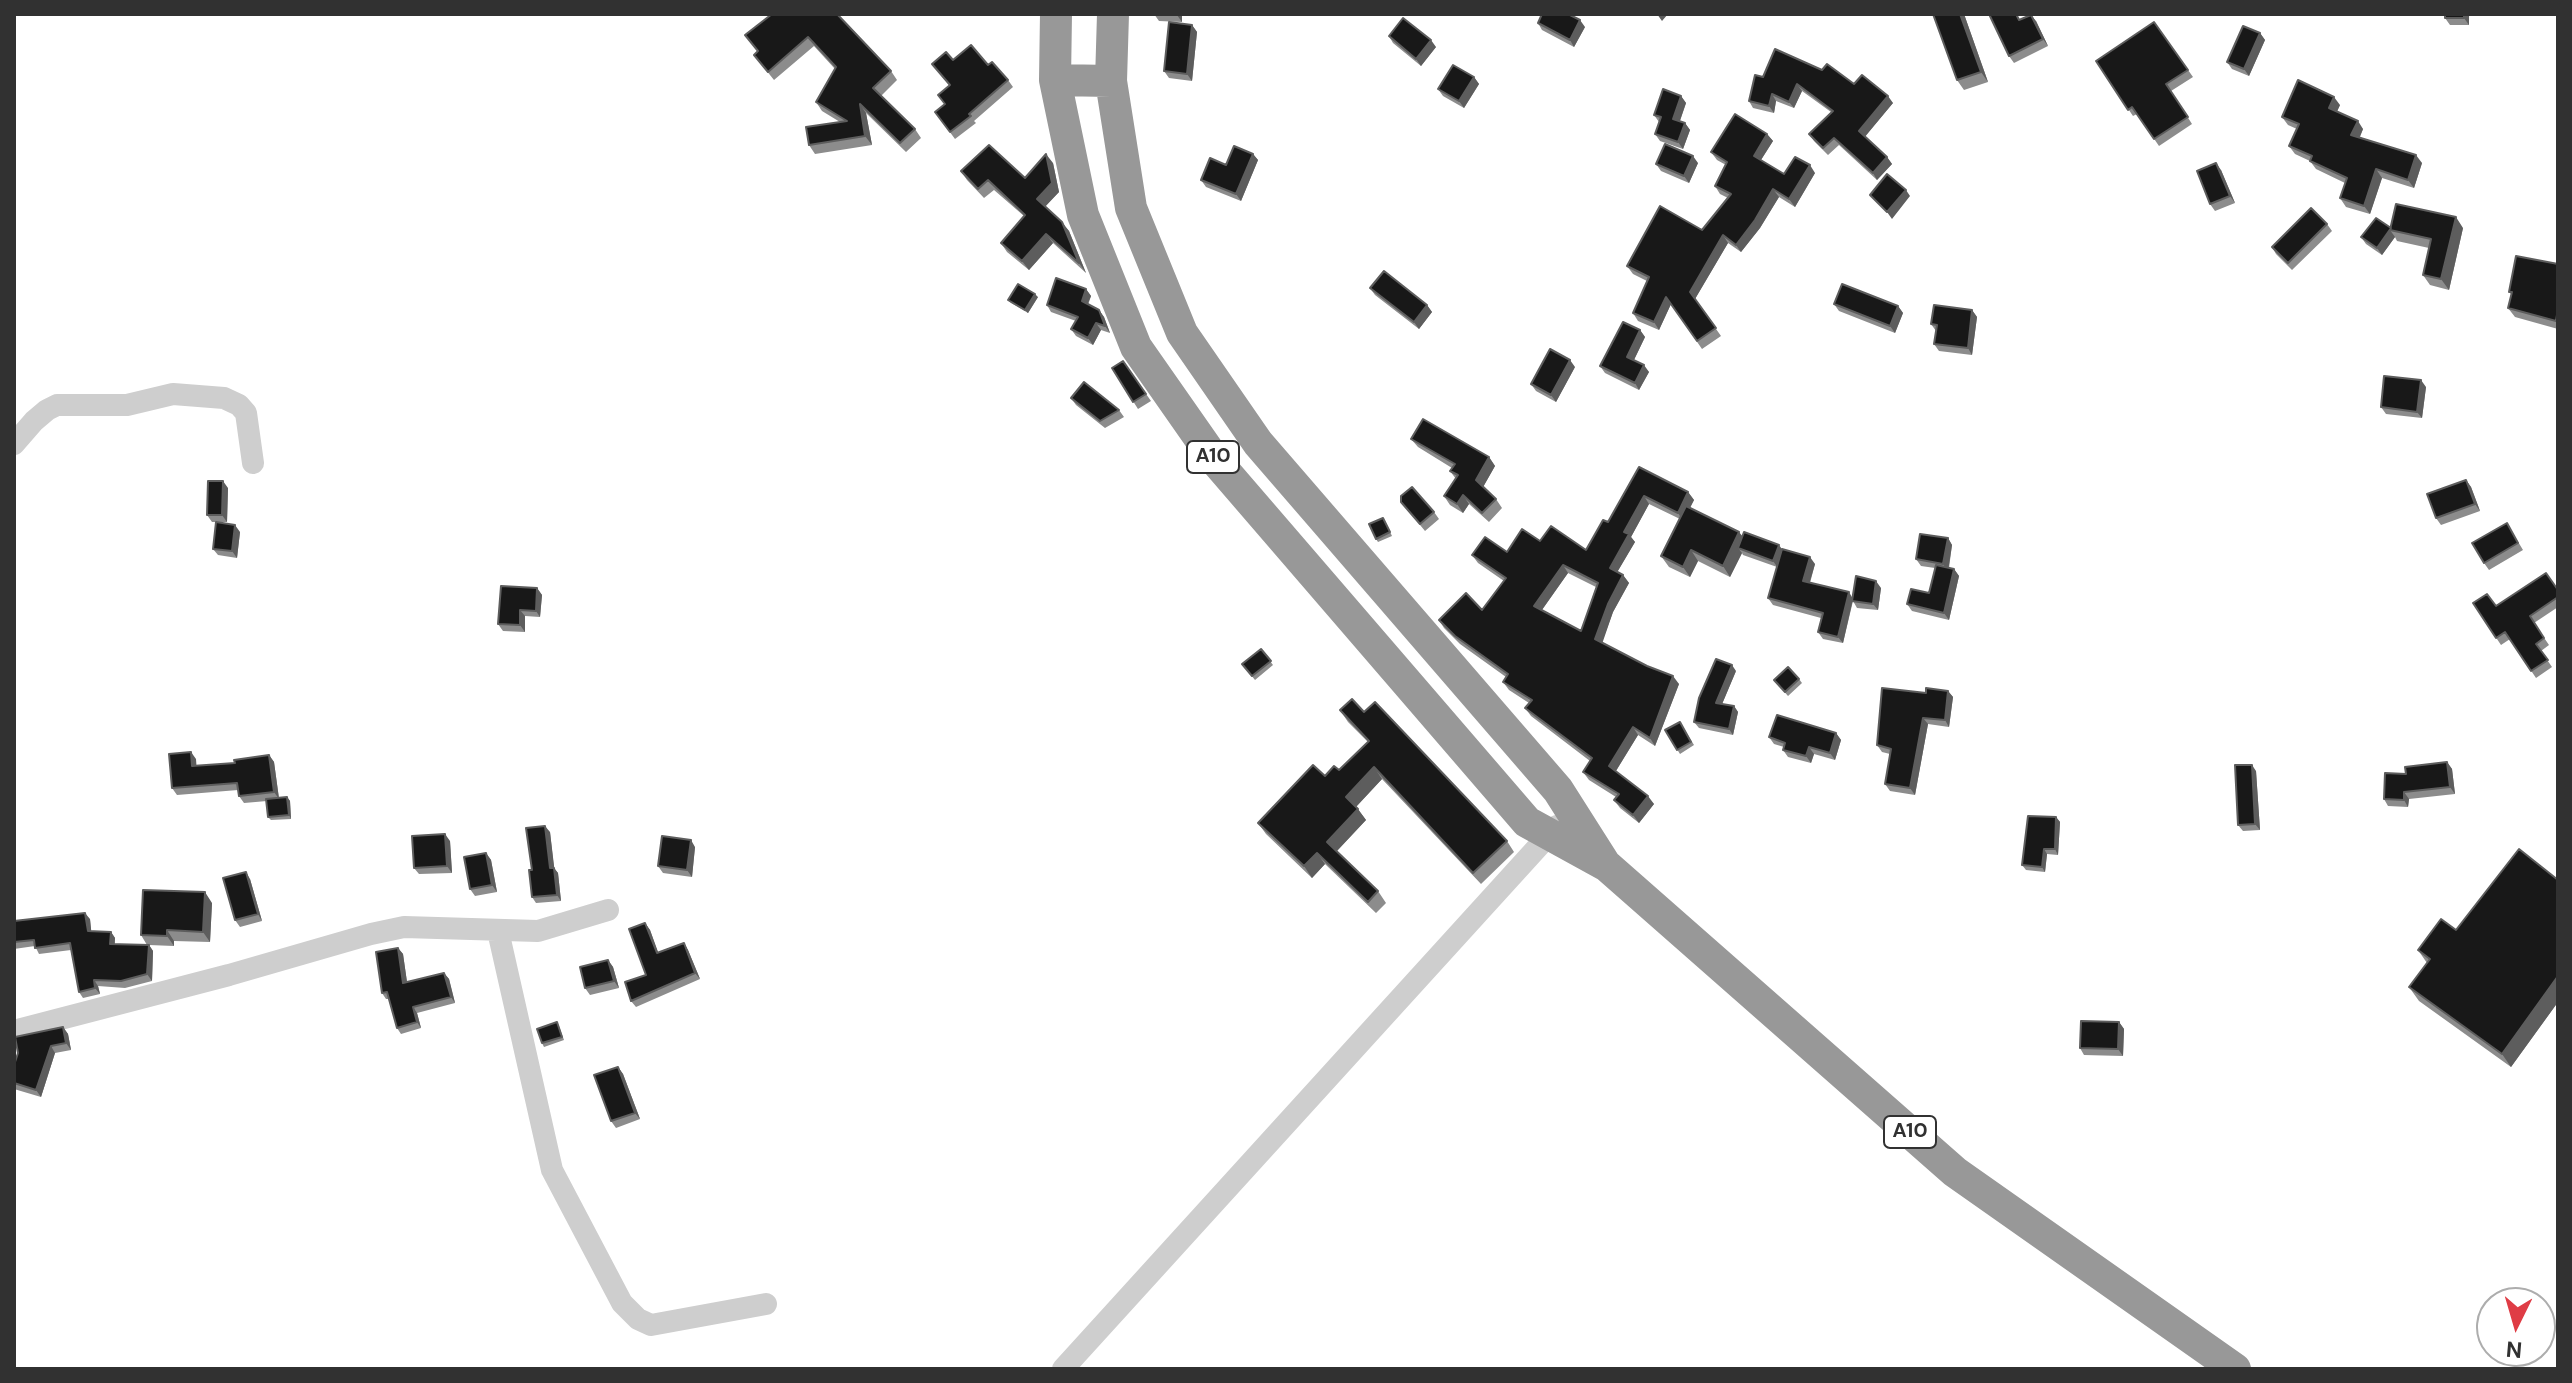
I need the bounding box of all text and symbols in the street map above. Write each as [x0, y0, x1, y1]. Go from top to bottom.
road number: A10 [1187, 441, 1239, 473]
road number: A10 [1884, 1116, 1936, 1148]
north arrow [2476, 1287, 2556, 1367]
text: N [2505, 1334, 2523, 1365]

